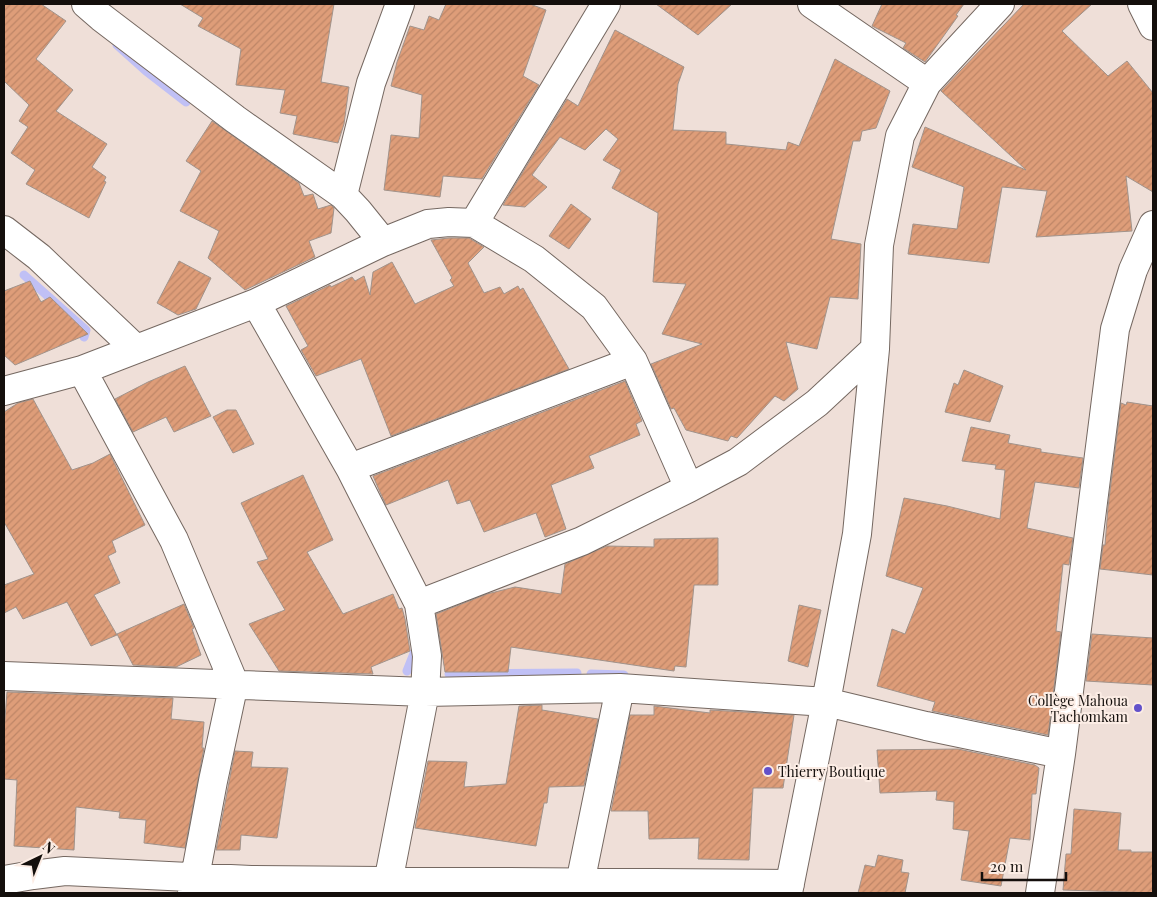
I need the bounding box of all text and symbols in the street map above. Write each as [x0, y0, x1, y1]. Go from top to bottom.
place label: Collège Mahoua Tachomkam [1028, 691, 1129, 726]
marker: Collège Mahoua Tachomkam [1132, 702, 1144, 714]
place label: Thierry Boutique [778, 762, 885, 781]
marker: Thierry Boutique [762, 765, 774, 777]
north arrow [15, 832, 65, 882]
text: N [39, 837, 59, 858]
scale bar [982, 850, 1066, 882]
text: 20 m [990, 856, 1024, 876]

